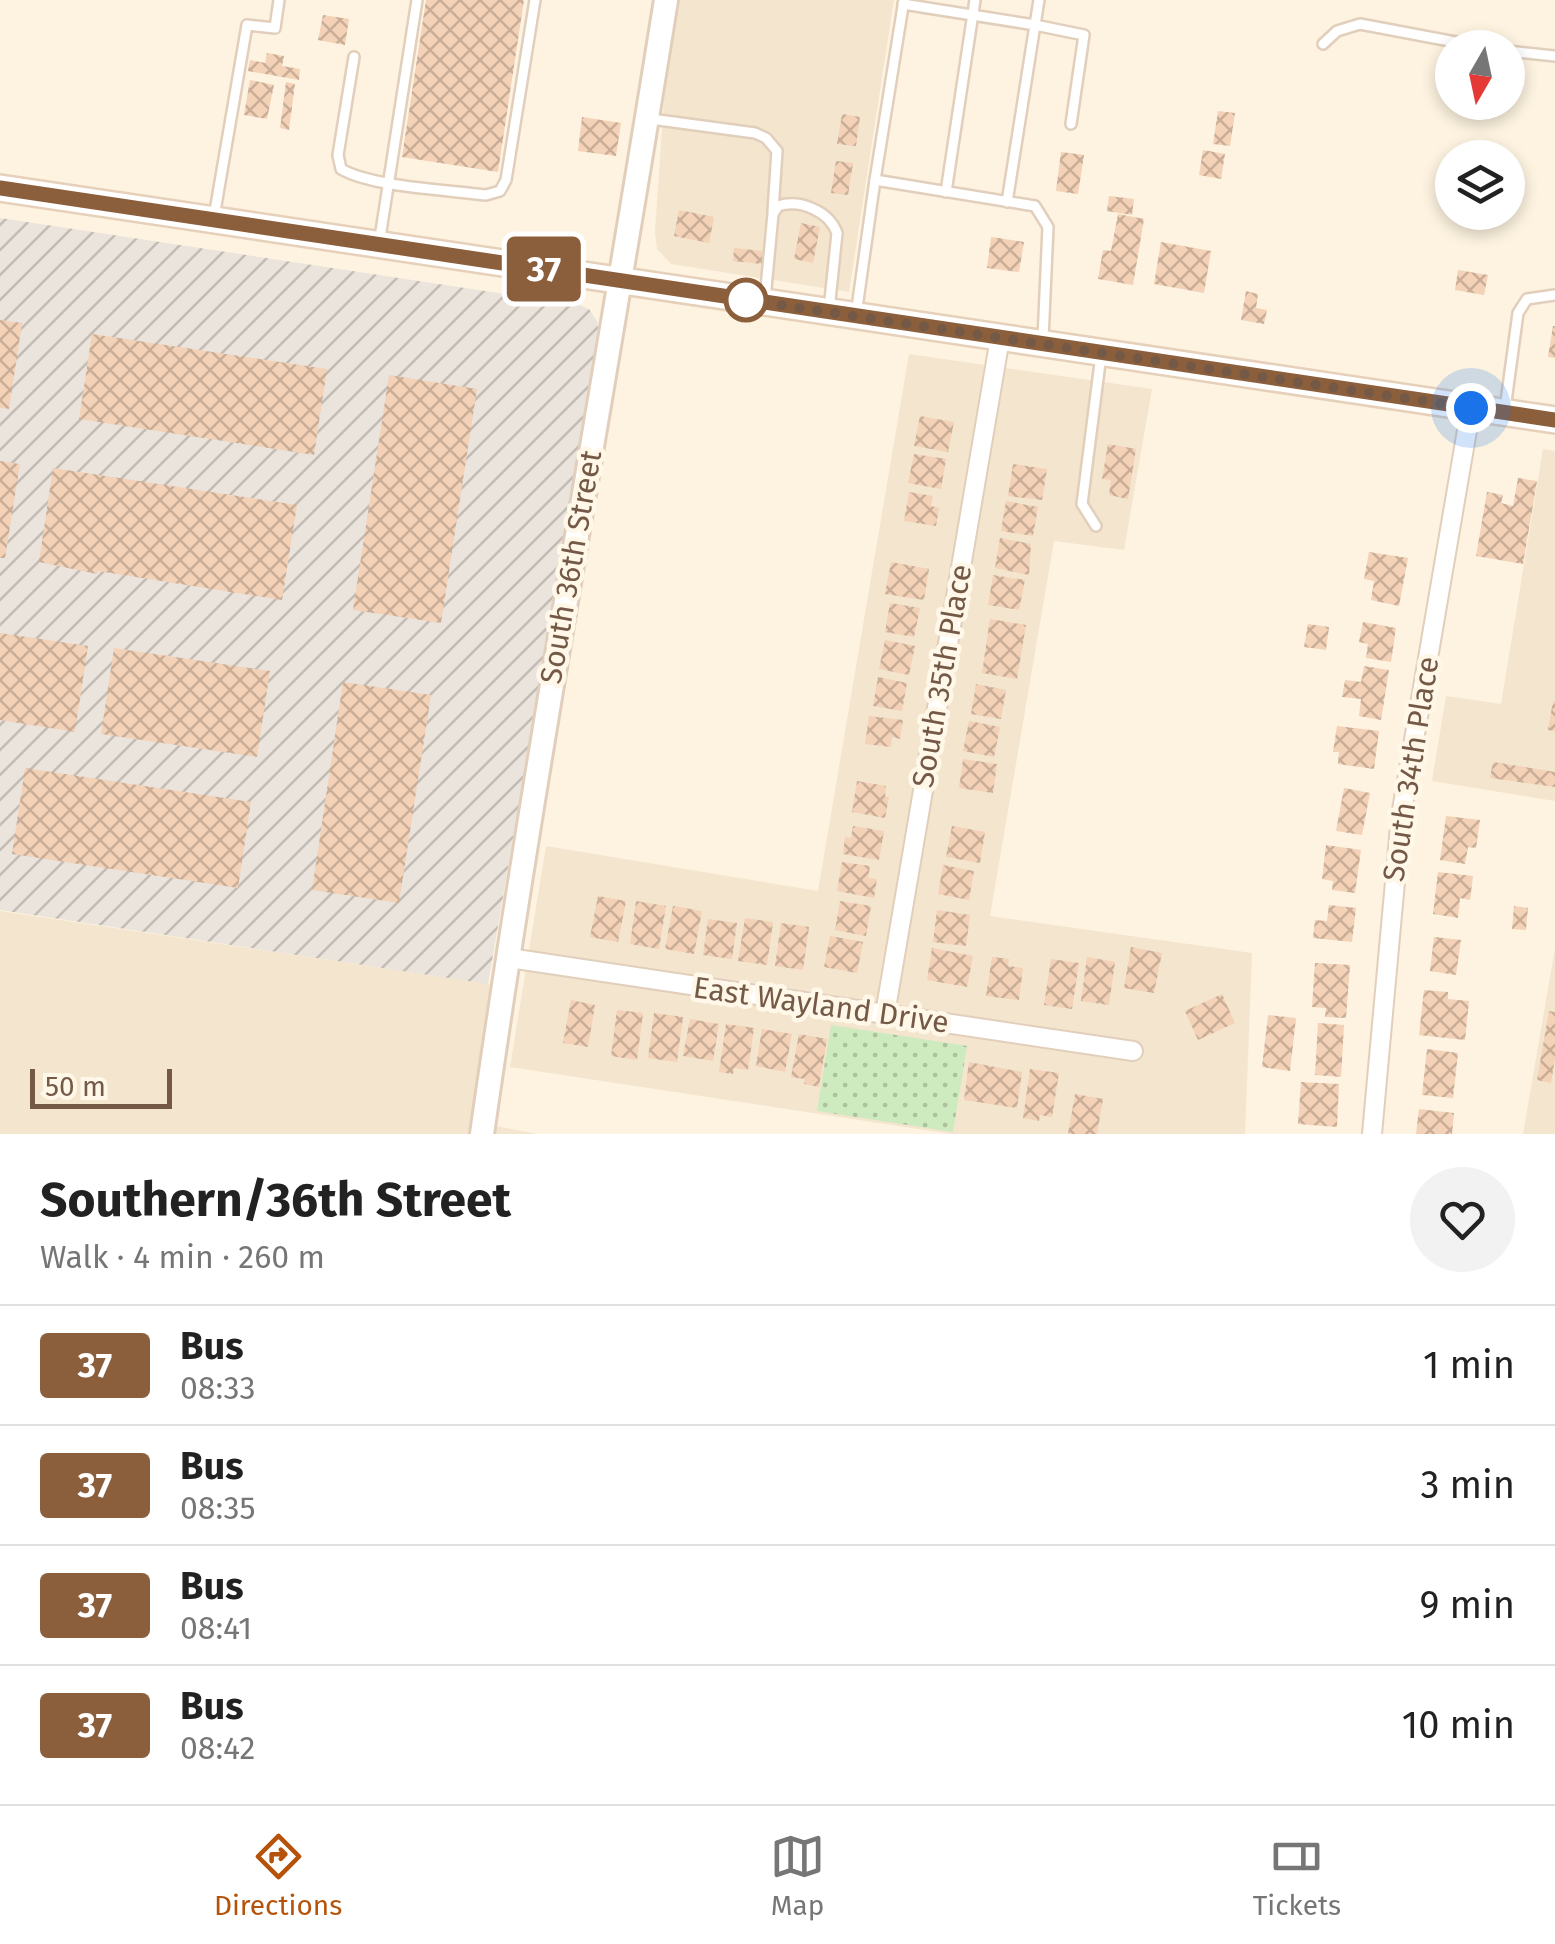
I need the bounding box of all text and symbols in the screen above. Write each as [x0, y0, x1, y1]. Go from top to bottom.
north arrow [1435, 30, 1525, 120]
map controls [1435, 30, 1525, 230]
button: layers [1435, 140, 1525, 230]
line badge: 37 [499, 236, 589, 302]
text: 37 [527, 248, 561, 290]
unlabelled marker [725, 279, 767, 321]
your location [1446, 383, 1496, 433]
street label: South 36th Street [533, 447, 609, 687]
street label: South 35th Place [905, 562, 979, 790]
street label: South 34th Place [1375, 654, 1447, 884]
street label: East Wayland Drive [691, 969, 951, 1041]
scale bar [30, 1064, 172, 1108]
text: 50 m [45, 1070, 106, 1103]
button: heart [1410, 1167, 1515, 1272]
text: Southern/36th Street [40, 1171, 511, 1229]
text: Walk · 4 min · 260 m [40, 1238, 325, 1276]
text: Bus [180, 1323, 244, 1369]
text: 1 min [1423, 1342, 1515, 1388]
text: 37 [78, 1344, 112, 1386]
text: 08:33 [180, 1369, 255, 1407]
text: Bus [180, 1443, 244, 1489]
text: 3 min [1420, 1462, 1515, 1508]
text: 37 [78, 1464, 112, 1506]
text: 08:35 [180, 1489, 255, 1527]
text: Bus [180, 1563, 244, 1609]
text: 9 min [1419, 1582, 1515, 1628]
text: 37 [78, 1584, 112, 1626]
text: 08:41 [180, 1609, 252, 1647]
text: Bus [180, 1683, 244, 1729]
text: 10 min [1402, 1702, 1515, 1748]
text: 37 [78, 1704, 112, 1746]
text: 08:42 [180, 1729, 255, 1767]
tab: Directions [214, 1829, 342, 1922]
tab: Map [770, 1829, 825, 1922]
tab: Tickets [1253, 1829, 1341, 1922]

